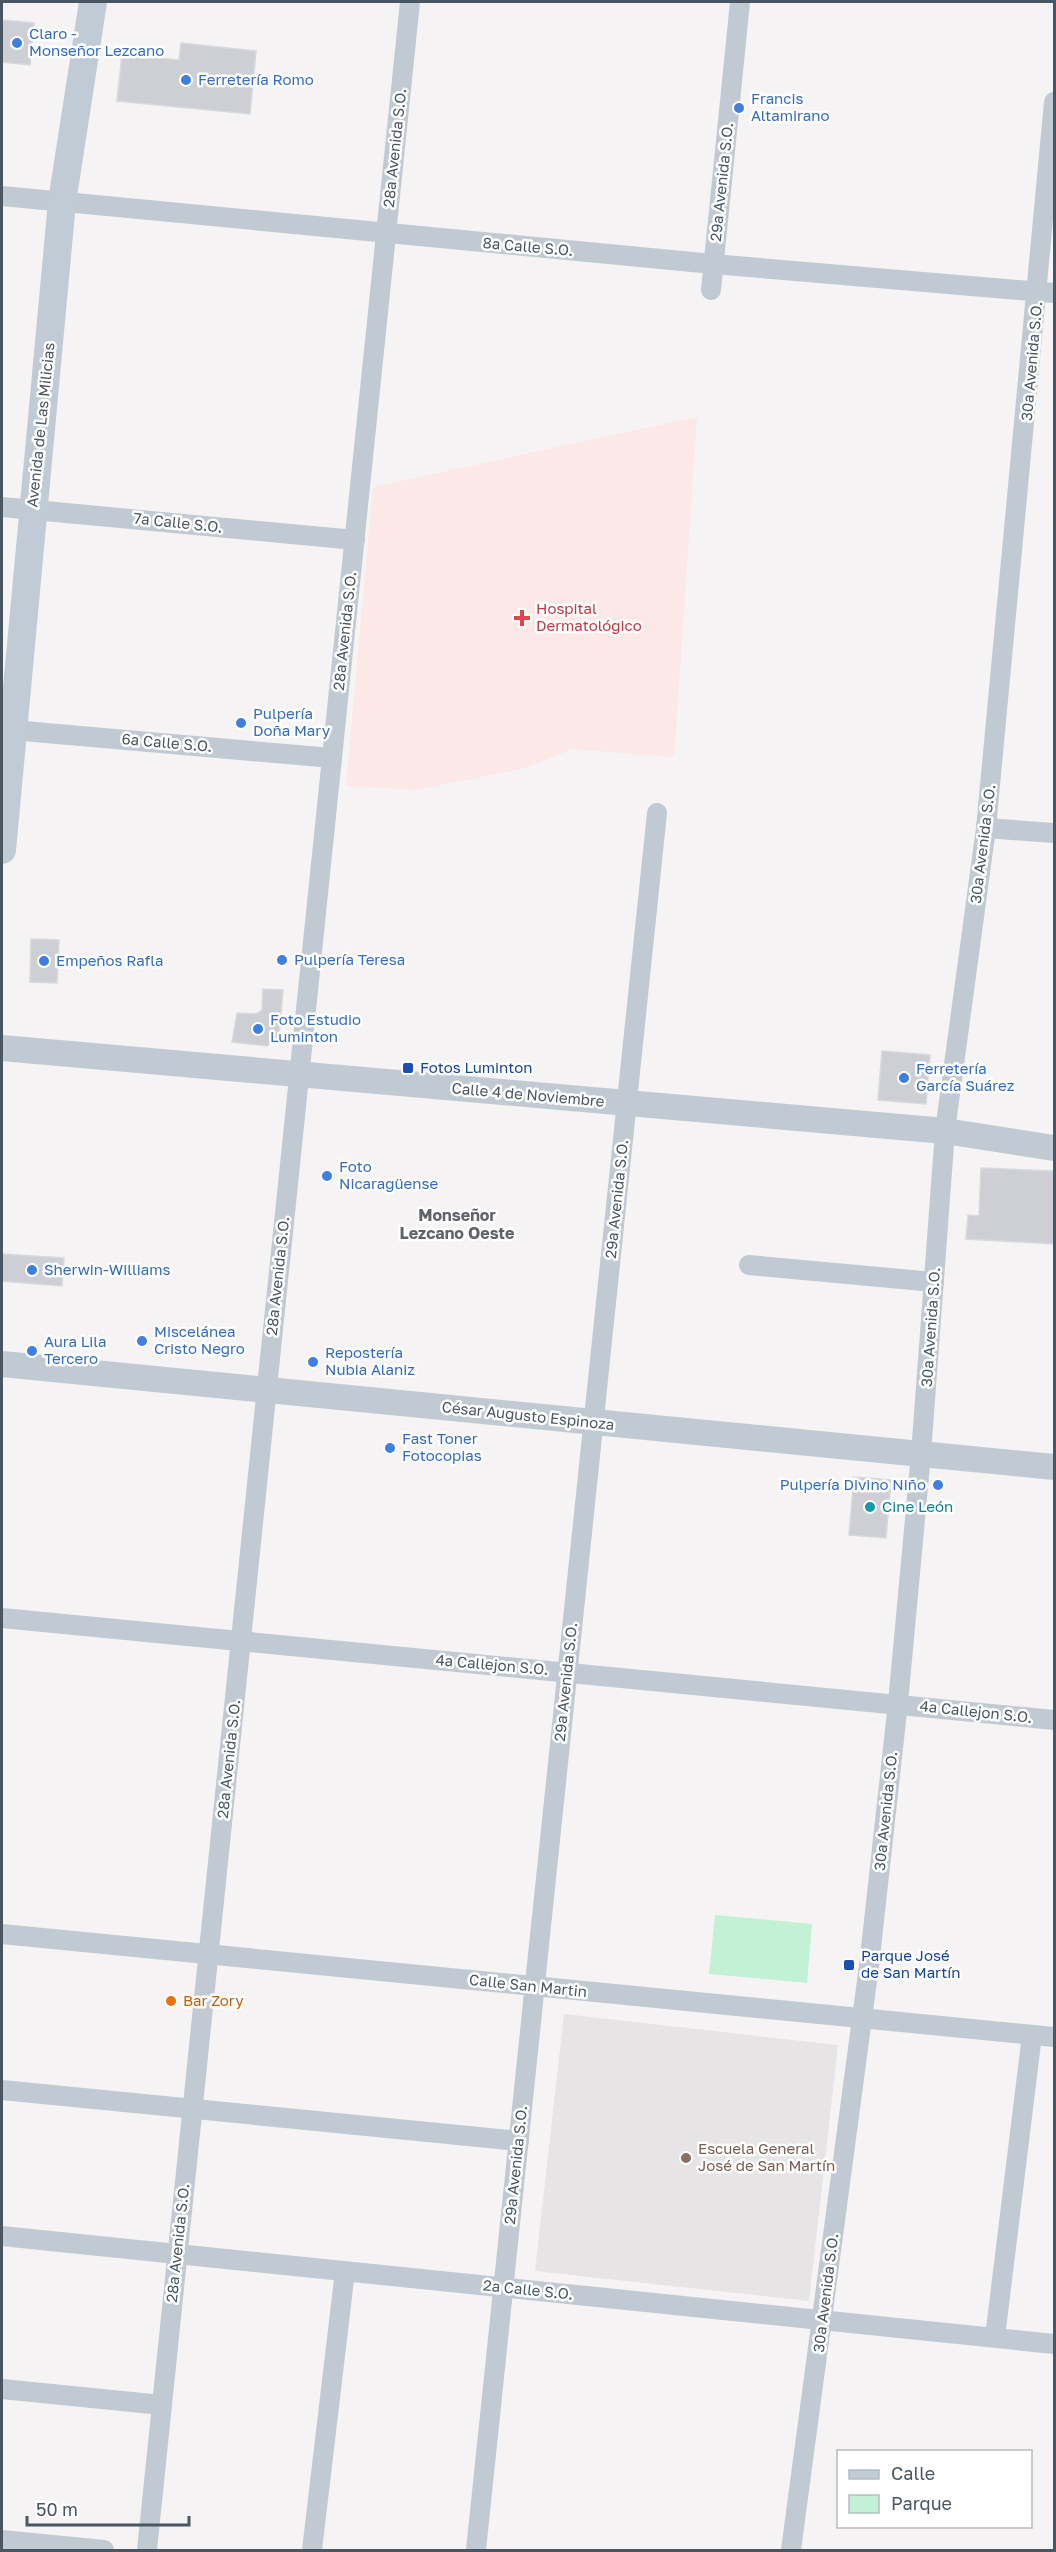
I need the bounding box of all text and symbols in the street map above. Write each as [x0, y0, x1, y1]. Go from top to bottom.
place label: Claro - Monseñor Lezcano [29, 24, 164, 59]
marker: Claro - Monseñor Lezcano [10, 36, 24, 50]
place label: Ferretería Romo [198, 70, 314, 88]
marker: Ferretería Romo [179, 73, 193, 87]
street label: 28a Avenida S.O. [379, 87, 409, 208]
place label: Francis Altamirano [751, 89, 829, 124]
marker: Francis Altamirano [732, 101, 746, 115]
street label: 29a Avenida S.O. [706, 121, 736, 242]
street label: 8a Calle S.O. [482, 233, 574, 259]
street label: 30a Avenida S.O. [1017, 300, 1045, 421]
street label: Avenida de Las Milicias [22, 342, 58, 508]
street label: 7a Calle S.O. [133, 508, 224, 536]
street label: 28a Avenida S.O. [329, 570, 359, 691]
place label: Hospital Dermatológico [536, 599, 642, 634]
marker: Hospital Dermatológico [513, 609, 531, 627]
place label: Pulpería Doña Mary [253, 704, 331, 739]
marker: Pulpería Doña Mary [234, 716, 248, 730]
street label: 6a Calle S.O. [121, 729, 213, 755]
street label: 30a Avenida S.O. [966, 783, 998, 904]
place label: Pulpería Teresa [294, 950, 405, 968]
place label: Empeños Rafla [56, 951, 164, 969]
marker: Pulpería Teresa [275, 953, 289, 967]
marker: Empeños Rafla [37, 954, 51, 968]
place label: Foto Estudio Luminton [270, 1010, 361, 1045]
marker: Foto Estudio Luminton [251, 1022, 265, 1036]
place label: Fotos Luminton [420, 1058, 532, 1076]
place label: Ferretería García Suárez [916, 1059, 1015, 1094]
marker: Fotos Luminton [401, 1061, 415, 1075]
marker: Ferretería García Suárez [897, 1071, 911, 1085]
street label: Calle 4 de Noviembre [451, 1078, 606, 1110]
street label: 29a Avenida S.O. [601, 1138, 631, 1259]
place label: Foto Nicaragüense [339, 1157, 438, 1192]
marker: Foto Nicaragüense [320, 1169, 334, 1183]
district label: Monseñor Lezcano Oeste [400, 1205, 514, 1243]
street label: 28a Avenida S.O. [262, 1215, 292, 1336]
place label: Sherwin-Williams [44, 1260, 171, 1278]
marker: Sherwin-Williams [25, 1263, 39, 1277]
street label: 30a Avenida S.O. [917, 1266, 943, 1387]
place label: Miscelánea Cristo Negro [154, 1322, 245, 1357]
place label: Aura Lila Tercero [44, 1332, 107, 1367]
marker: Miscelánea Cristo Negro [135, 1334, 149, 1348]
place label: Repostería Nubia Alaniz [325, 1343, 415, 1378]
marker: Aura Lila Tercero [25, 1344, 39, 1358]
marker: Repostería Nubia Alaniz [306, 1355, 320, 1369]
street label: César Augusto Espinoza [441, 1397, 615, 1433]
place label: Fast Toner Fotocopias [402, 1429, 482, 1464]
marker: Fast Toner Fotocopias [383, 1441, 397, 1455]
place label: Pulpería Divino Niño [780, 1475, 926, 1493]
marker: Pulpería Divino Niño [931, 1478, 945, 1492]
place label: Cine León [882, 1497, 953, 1515]
marker: Cine León [863, 1500, 877, 1514]
street label: 29a Avenida S.O. [550, 1621, 580, 1742]
street label: 4a Callejon S.O. [435, 1650, 549, 1678]
street label: 4a Callejon S.O. [919, 1696, 1033, 1726]
street label: 28a Avenida S.O. [213, 1698, 243, 1819]
street label: 30a Avenida S.O. [870, 1750, 900, 1871]
place label: Parque José de San Martín [861, 1946, 961, 1981]
marker: Parque José de San Martín [842, 1958, 856, 1972]
street label: Calle San Martin [468, 1970, 588, 2000]
place label: Bar Zory [183, 1991, 244, 2009]
marker: Bar Zory [164, 1994, 178, 2008]
street label: 29a Avenida S.O. [500, 2104, 530, 2225]
place label: Escuela General José de San Martín [698, 2139, 835, 2174]
marker: Escuela General José de San Martín [679, 2151, 693, 2165]
street label: 28a Avenida S.O. [162, 2182, 192, 2303]
street label: 30a Avenida S.O. [809, 2232, 841, 2353]
street label: 2a Calle S.O. [482, 2275, 574, 2303]
legend [837, 2450, 1032, 2528]
text: Calle [891, 2462, 935, 2484]
scale bar [27, 2489, 189, 2527]
text: Parque [891, 2492, 952, 2514]
text: 50 m [36, 2498, 78, 2520]

